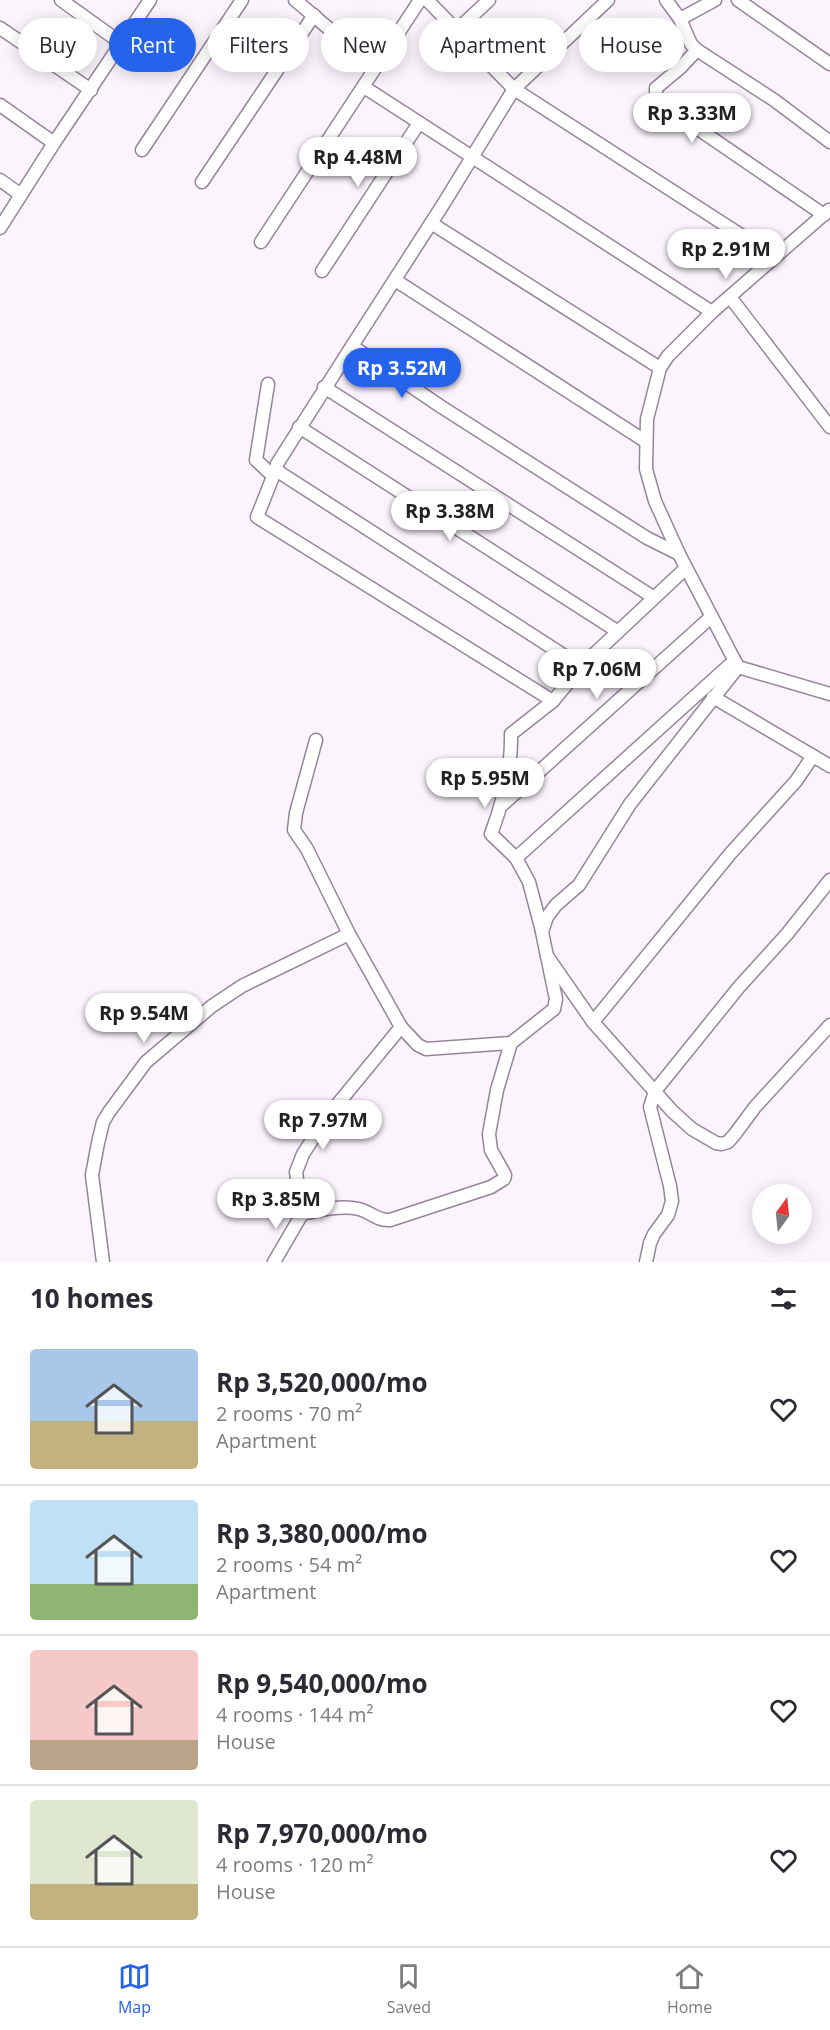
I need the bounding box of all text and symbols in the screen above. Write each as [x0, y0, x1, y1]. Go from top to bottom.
chip: Buy [18, 18, 97, 72]
chip: Rent [109, 18, 196, 72]
chip: Filters [208, 18, 309, 72]
chip: New [321, 18, 407, 72]
chip: Apartment [419, 18, 567, 72]
chip: House [579, 18, 684, 72]
pin: Rp 3.33M [630, 93, 754, 144]
text: Rp 3.33M [647, 99, 737, 126]
pin: Rp 4.48M [296, 137, 420, 188]
text: Rp 4.48M [313, 143, 403, 170]
pin: Rp 2.91M [664, 229, 788, 280]
text: Rp 2.91M [681, 235, 771, 262]
pin: Rp 3.52M [340, 348, 464, 399]
text: Rp 3.52M [357, 354, 447, 381]
pin: Rp 3.38M [388, 491, 512, 542]
text: Rp 3.38M [405, 497, 495, 524]
pin: Rp 7.06M [535, 649, 659, 700]
text: Rp 7.06M [552, 655, 642, 682]
pin: Rp 5.95M [423, 758, 547, 809]
text: Rp 5.95M [440, 764, 530, 791]
pin: Rp 9.54M [82, 993, 206, 1044]
text: Rp 9.54M [99, 999, 189, 1026]
pin: Rp 7.97M [261, 1100, 385, 1151]
text: Rp 7.97M [278, 1106, 368, 1133]
pin: Rp 3.85M [214, 1179, 338, 1230]
north arrow [752, 1184, 812, 1244]
map controls [752, 1184, 812, 1244]
text: Rp 3.85M [231, 1185, 321, 1212]
text: 10 homes [30, 1280, 154, 1316]
icon: filters [767, 1282, 800, 1315]
text: Rp 3,520,000/mo [216, 1364, 428, 1400]
icon: home [78, 1373, 150, 1445]
icon: heart [767, 1393, 800, 1426]
text: 2 rooms · 70 m² [216, 1400, 362, 1427]
text: Apartment [216, 1427, 316, 1454]
text: Rp 3,380,000/mo [216, 1515, 428, 1551]
icon: home [78, 1524, 150, 1596]
icon: heart [767, 1544, 800, 1577]
text: 2 rooms · 54 m² [216, 1551, 362, 1578]
text: Apartment [216, 1578, 316, 1605]
text: Rp 9,540,000/mo [216, 1665, 428, 1701]
icon: home [78, 1674, 150, 1746]
icon: heart [767, 1694, 800, 1727]
text: 4 rooms · 144 m² [216, 1701, 374, 1728]
text: House [216, 1728, 276, 1755]
text: Rp 7,970,000/mo [216, 1815, 428, 1851]
icon: home [78, 1824, 150, 1896]
icon: heart [767, 1844, 800, 1877]
text: 4 rooms · 120 m² [216, 1851, 374, 1878]
text: House [216, 1878, 276, 1905]
tab: Map [118, 1960, 151, 2018]
tab: Saved [387, 1960, 431, 2018]
tab: Home [667, 1960, 712, 2018]

